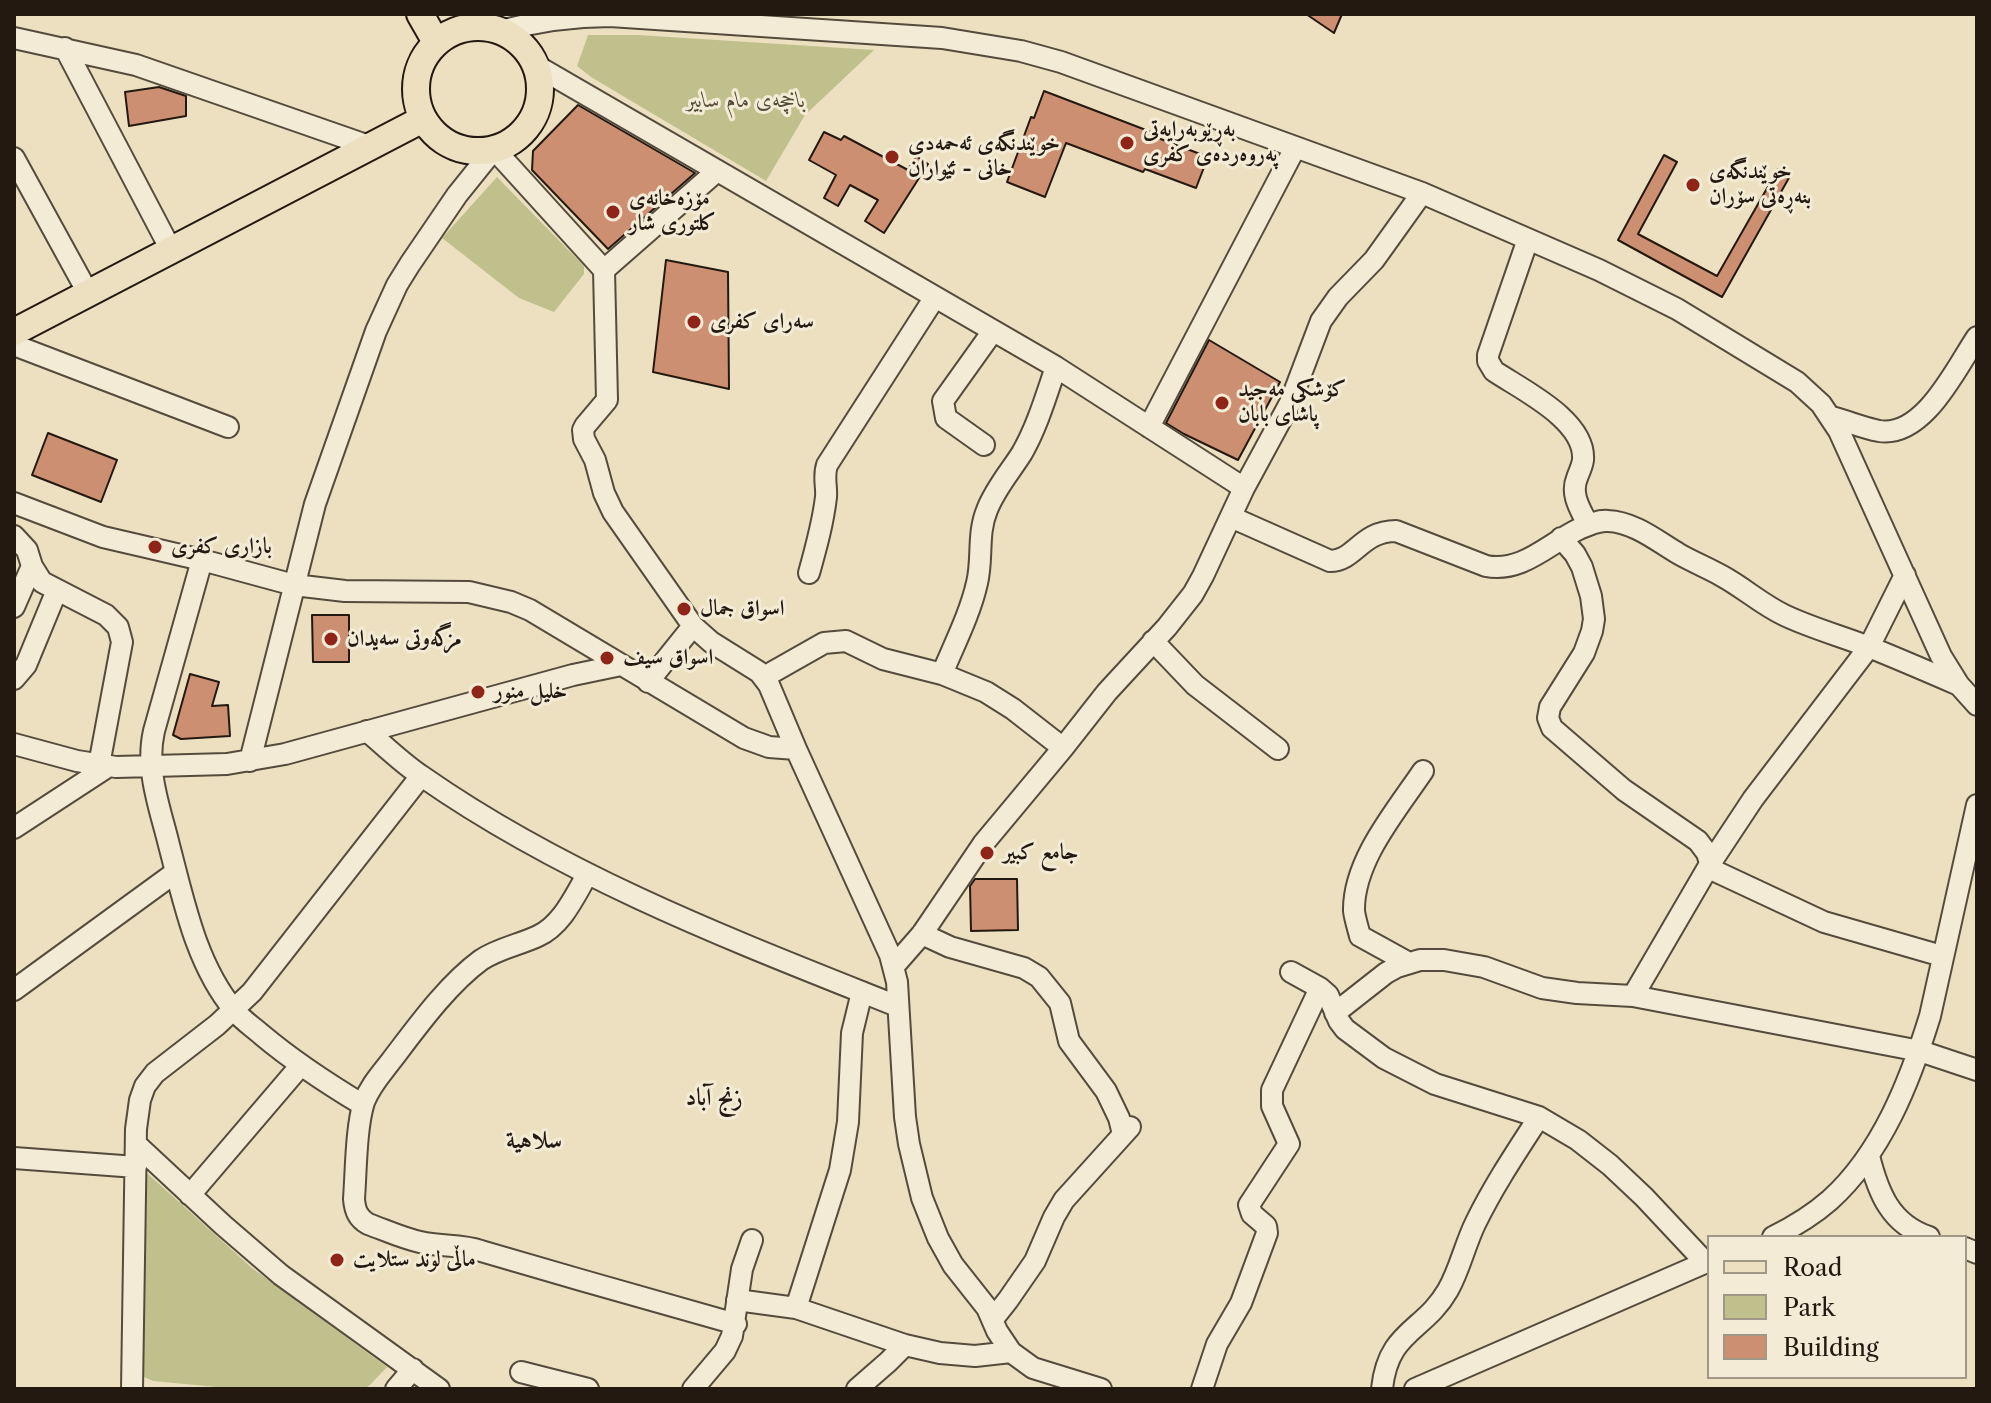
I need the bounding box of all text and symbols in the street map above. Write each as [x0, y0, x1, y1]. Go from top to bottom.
park label: باخچەی مام سابیر [686, 88, 806, 114]
place label: بەڕێوبەرایەتی پەروەردەی کفری [1143, 117, 1277, 168]
place label: خوێندنگەی ئەحمەدی خانی - ئێواران [908, 131, 1060, 182]
marker: بەڕێوبەرایەتی پەروەردەی کفری [1118, 134, 1136, 152]
marker: خوێندنگەی ئەحمەدی خانی - ئێواران [883, 148, 901, 166]
place label: خوێندنگەی بنەڕەتی سۆران [1709, 159, 1811, 210]
marker: خوێندنگەی بنەڕەتی سۆران [1684, 176, 1702, 194]
place label: مۆزەخانەی کلتوری شار [629, 186, 716, 238]
marker: مۆزەخانەی کلتوری شار [604, 203, 622, 221]
place label: سەرای کفری [710, 309, 814, 335]
marker: سەرای کفری [685, 313, 703, 331]
place label: کۆشکی مەجید پاشای بابان [1238, 377, 1346, 428]
marker: کۆشکی مەجید پاشای بابان [1213, 394, 1231, 412]
place label: بازاری کفری [171, 534, 272, 560]
marker: بازاری کفری [146, 538, 164, 556]
place label: اسواق جمال [700, 596, 785, 622]
marker: اسواق جمال [675, 600, 693, 618]
place label: مزگەوتی سەیدان [347, 626, 462, 652]
marker: مزگەوتی سەیدان [322, 630, 340, 648]
place label: اسواق سيف [623, 645, 713, 671]
marker: اسواق سيف [598, 649, 616, 667]
place label: خلیل منور [494, 679, 567, 705]
marker: خلیل منور [469, 683, 487, 701]
place label: جامع كبير [1003, 840, 1078, 866]
marker: جامع كبير [978, 844, 996, 862]
district label: زنج آباد [685, 1084, 743, 1112]
district label: سلاهية [506, 1127, 562, 1155]
legend [1707, 1235, 1967, 1379]
place label: ماڵی لوند ستلایت [353, 1247, 476, 1273]
marker: ماڵی لوند ستلایت [328, 1251, 346, 1269]
text: Road [1783, 1253, 1842, 1282]
text: Park [1783, 1293, 1835, 1322]
text: Building [1783, 1333, 1879, 1362]

